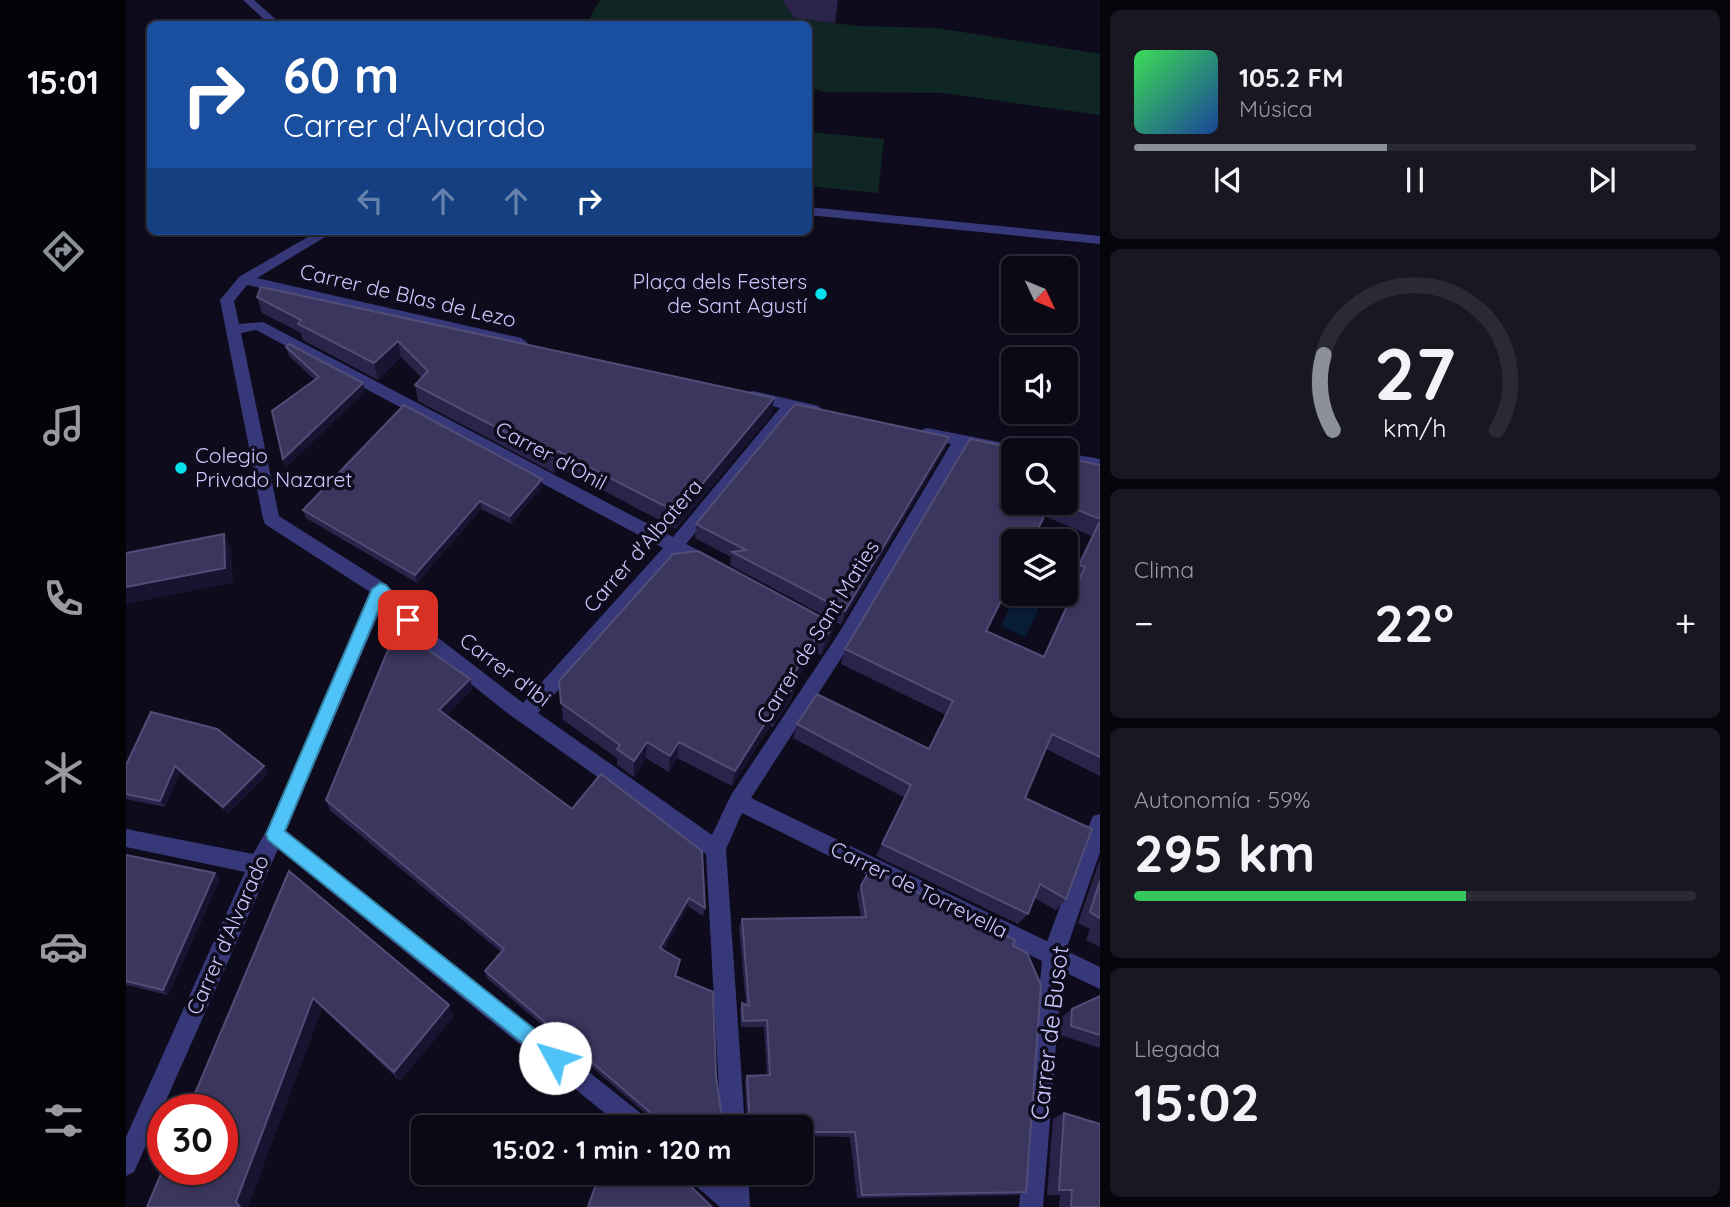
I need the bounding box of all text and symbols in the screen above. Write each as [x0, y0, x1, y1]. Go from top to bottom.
text: 60 m [283, 44, 399, 105]
icon: right [168, 49, 259, 140]
text: 105.2 FM [1239, 61, 1343, 94]
text: 15:01 [27, 62, 99, 102]
text: Música [1239, 94, 1313, 123]
text: Carrer d'Alvarado [283, 105, 546, 145]
icon: previous [1209, 161, 1247, 199]
icon: pause [1396, 161, 1434, 199]
icon: next [1583, 161, 1621, 199]
icon: left [351, 182, 389, 220]
icon: ahead [424, 182, 462, 220]
icon: ahead [497, 182, 535, 220]
icon: right [570, 182, 608, 220]
icon: directions [39, 227, 88, 276]
north arrow [1001, 256, 1078, 332]
map controls [1001, 256, 1078, 606]
street label: Carrer de Blas de Lezo [298, 258, 519, 333]
place label: Plaça dels Festers de Sant Agustí [632, 268, 808, 318]
marker: Plaça dels Festers de Sant Agustí [813, 286, 829, 302]
text: 27 [1374, 328, 1456, 419]
button: sound [1001, 347, 1078, 424]
icon: music [39, 401, 88, 450]
text: km/h [1383, 412, 1447, 443]
street label: Carrer d'Onil [491, 415, 612, 495]
button: search [1001, 438, 1078, 515]
place label: Colegio Privado Nazaret [195, 442, 352, 492]
marker: Colegio Privado Nazaret [173, 460, 189, 476]
street label: Carrer d'Albatera [577, 473, 707, 617]
button: layers [1001, 529, 1078, 606]
street label: Carrer de Sant Maties [750, 535, 884, 728]
text: Clima [1134, 555, 1194, 584]
icon: phone [39, 574, 88, 623]
pin [378, 590, 438, 650]
text: 22° [1374, 590, 1454, 655]
text: − [1134, 599, 1154, 647]
text: + [1675, 599, 1696, 647]
icon: arrive [389, 601, 427, 639]
street label: Carrer d'Ibi [455, 627, 556, 712]
icon: climate [39, 748, 88, 797]
text: Autonomía · 59% [1134, 785, 1311, 814]
text: 295 km [1134, 820, 1315, 885]
street label: Carrer de Torrevella [827, 835, 1012, 943]
street label: Carrer d'Alvarado [180, 851, 274, 1019]
icon: car [39, 922, 88, 971]
street label: Carrer de Busot [1023, 944, 1075, 1122]
position arrow [518, 1021, 592, 1095]
text: Llegada [1134, 1034, 1220, 1063]
text: 15:02 [1134, 1069, 1260, 1134]
speed limit sign: 30 [147, 1094, 238, 1185]
icon: filters [39, 1096, 88, 1145]
text: 15:02 · 1 min · 120 m [493, 1133, 731, 1166]

